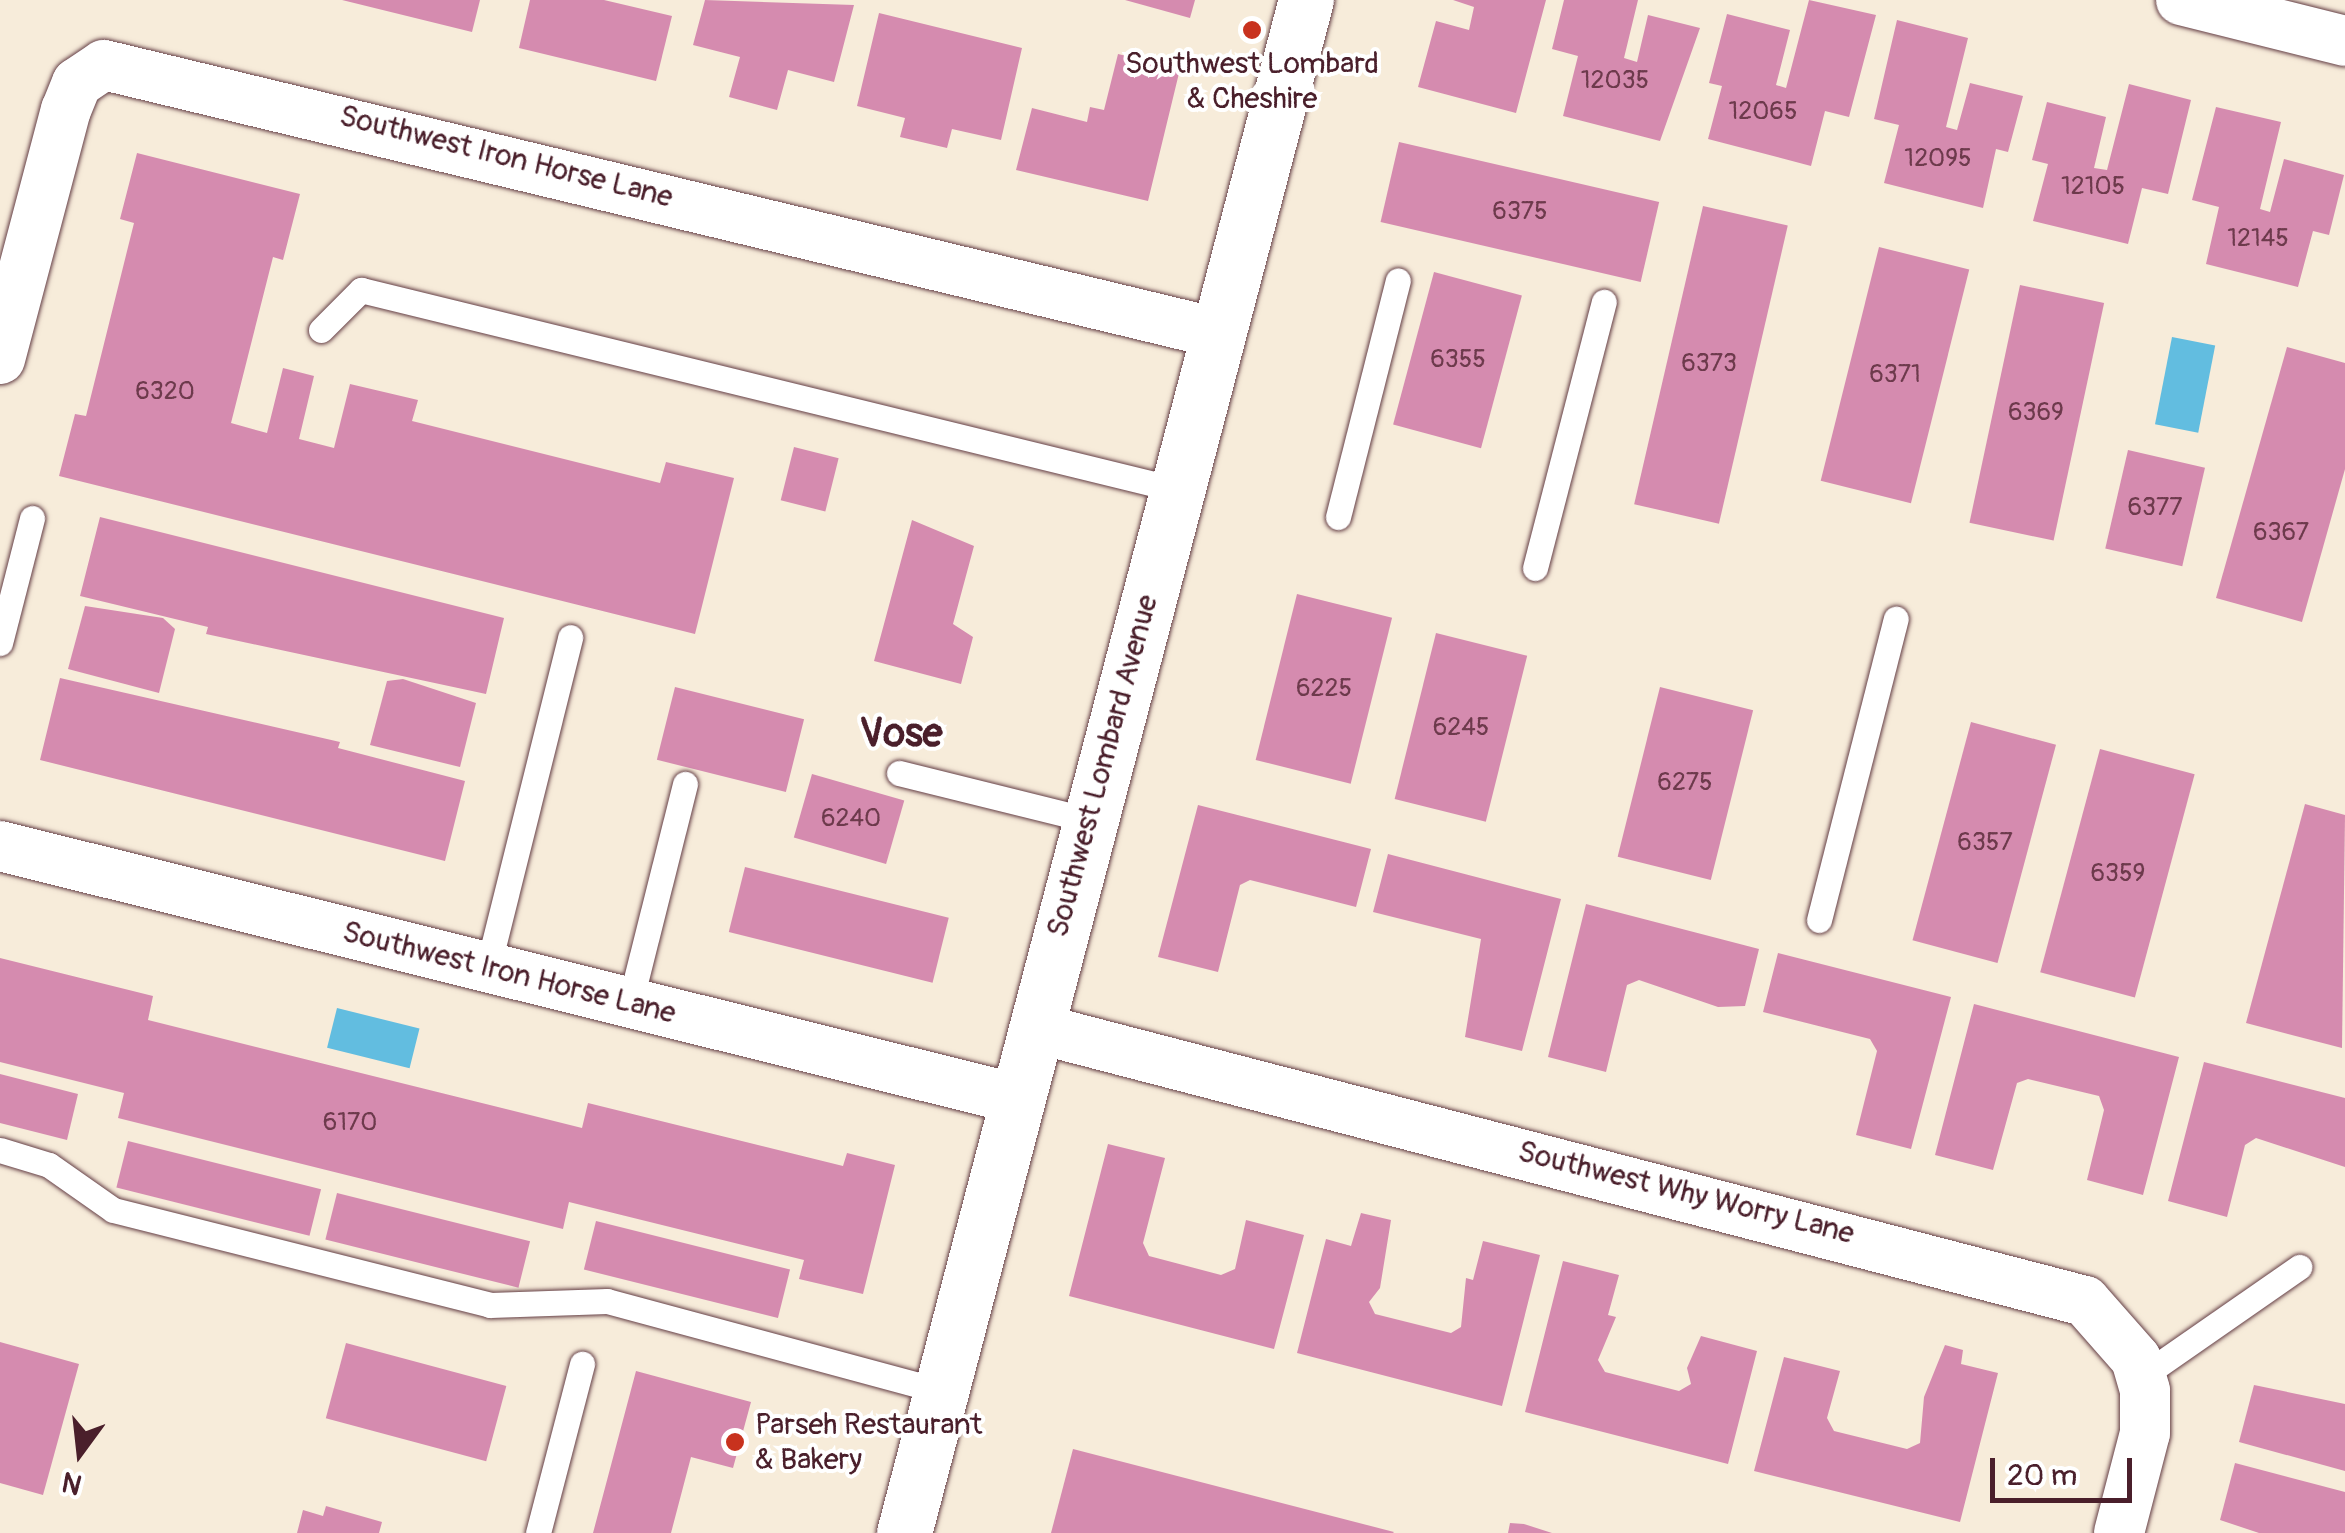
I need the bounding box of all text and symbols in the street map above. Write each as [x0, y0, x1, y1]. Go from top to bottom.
marker: Southwest Lombard & Cheshire [1241, 19, 1263, 41]
place label: Southwest Lombard & Cheshire [1125, 46, 1379, 116]
house number: 12035 [1581, 66, 1649, 96]
house number: 12065 [1729, 97, 1797, 127]
street label: Southwest Iron Horse Lane [336, 98, 676, 216]
house number: 12095 [1904, 144, 1972, 174]
house number: 12105 [2061, 172, 2125, 202]
house number: 6375 [1492, 197, 1548, 227]
house number: 12145 [2227, 224, 2289, 254]
house number: 6355 [1430, 345, 1486, 375]
house number: 6373 [1681, 349, 1737, 379]
house number: 6371 [1869, 360, 1921, 390]
house number: 6320 [135, 377, 195, 407]
house number: 6369 [2008, 398, 2064, 428]
house number: 6377 [2128, 493, 2182, 523]
house number: 6367 [2253, 518, 2309, 548]
street label: Southwest Lombard Avenue [1040, 591, 1166, 941]
house number: 6225 [1296, 674, 1352, 704]
district label: Vose [859, 710, 943, 758]
house number: 6245 [1433, 713, 1489, 743]
house number: 6275 [1657, 768, 1713, 798]
house number: 6240 [821, 804, 881, 834]
house number: 6357 [1957, 828, 2013, 858]
house number: 6359 [2091, 859, 2145, 889]
street label: Southwest Iron Horse Lane [339, 914, 679, 1032]
house number: 6170 [323, 1108, 377, 1138]
street label: Southwest Why Worry Lane [1514, 1134, 1858, 1252]
north arrow [30, 1403, 130, 1503]
place label: Parseh Restaurant & Bakery [755, 1407, 982, 1478]
marker: Parseh Restaurant & Bakery [724, 1431, 746, 1453]
scale bar [1995, 1438, 2138, 1500]
text: 20 m [2007, 1457, 2077, 1494]
text: N [58, 1463, 86, 1502]

